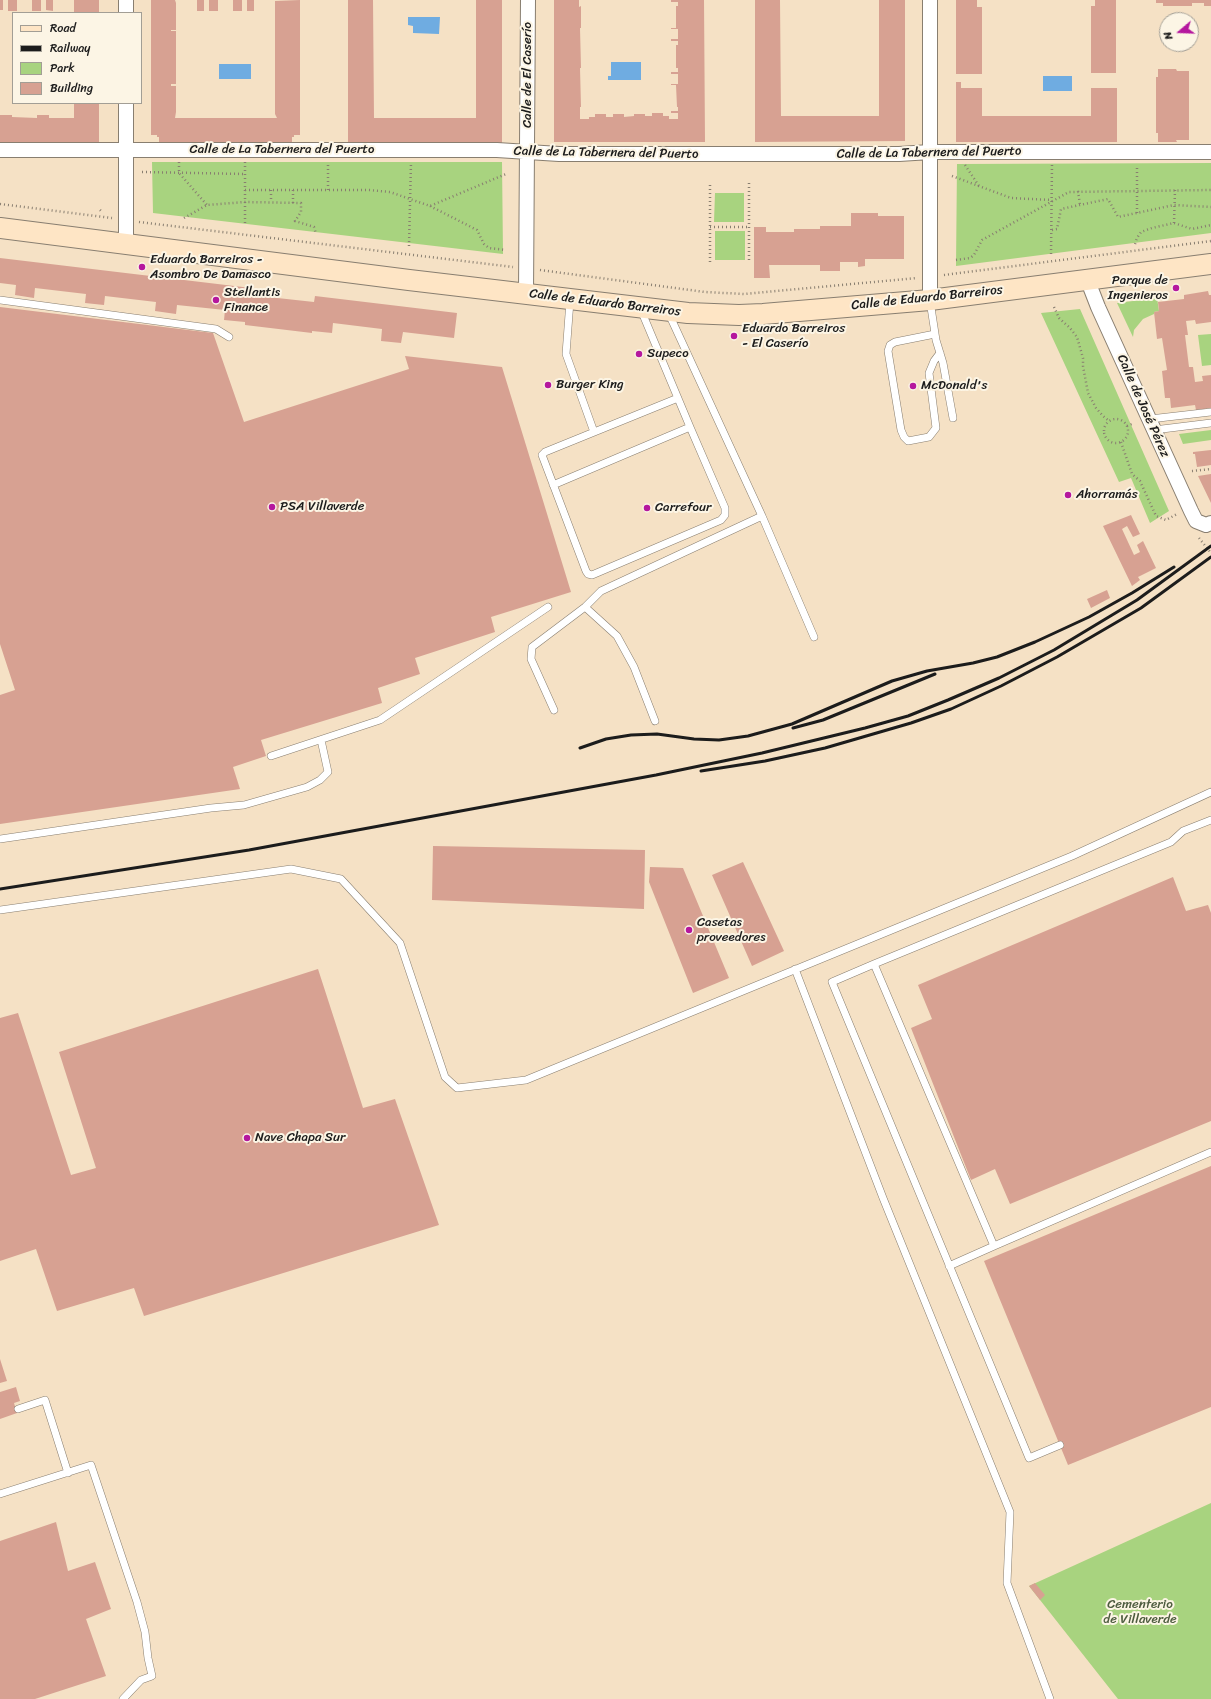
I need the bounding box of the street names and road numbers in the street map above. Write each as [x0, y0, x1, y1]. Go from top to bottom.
street label: Calle de El Caserío [520, 22, 536, 128]
street label: Calle de La Tabernera del Puerto [190, 142, 374, 158]
street label: Calle de La Tabernera del Puerto [513, 144, 699, 162]
street label: Calle de La Tabernera del Puerto [836, 144, 1022, 162]
street label: Calle de Eduardo Barreiros [851, 282, 1003, 314]
street label: Calle de Eduardo Barreiros [529, 286, 681, 320]
street label: Calle de José Pérez [1113, 352, 1173, 460]

